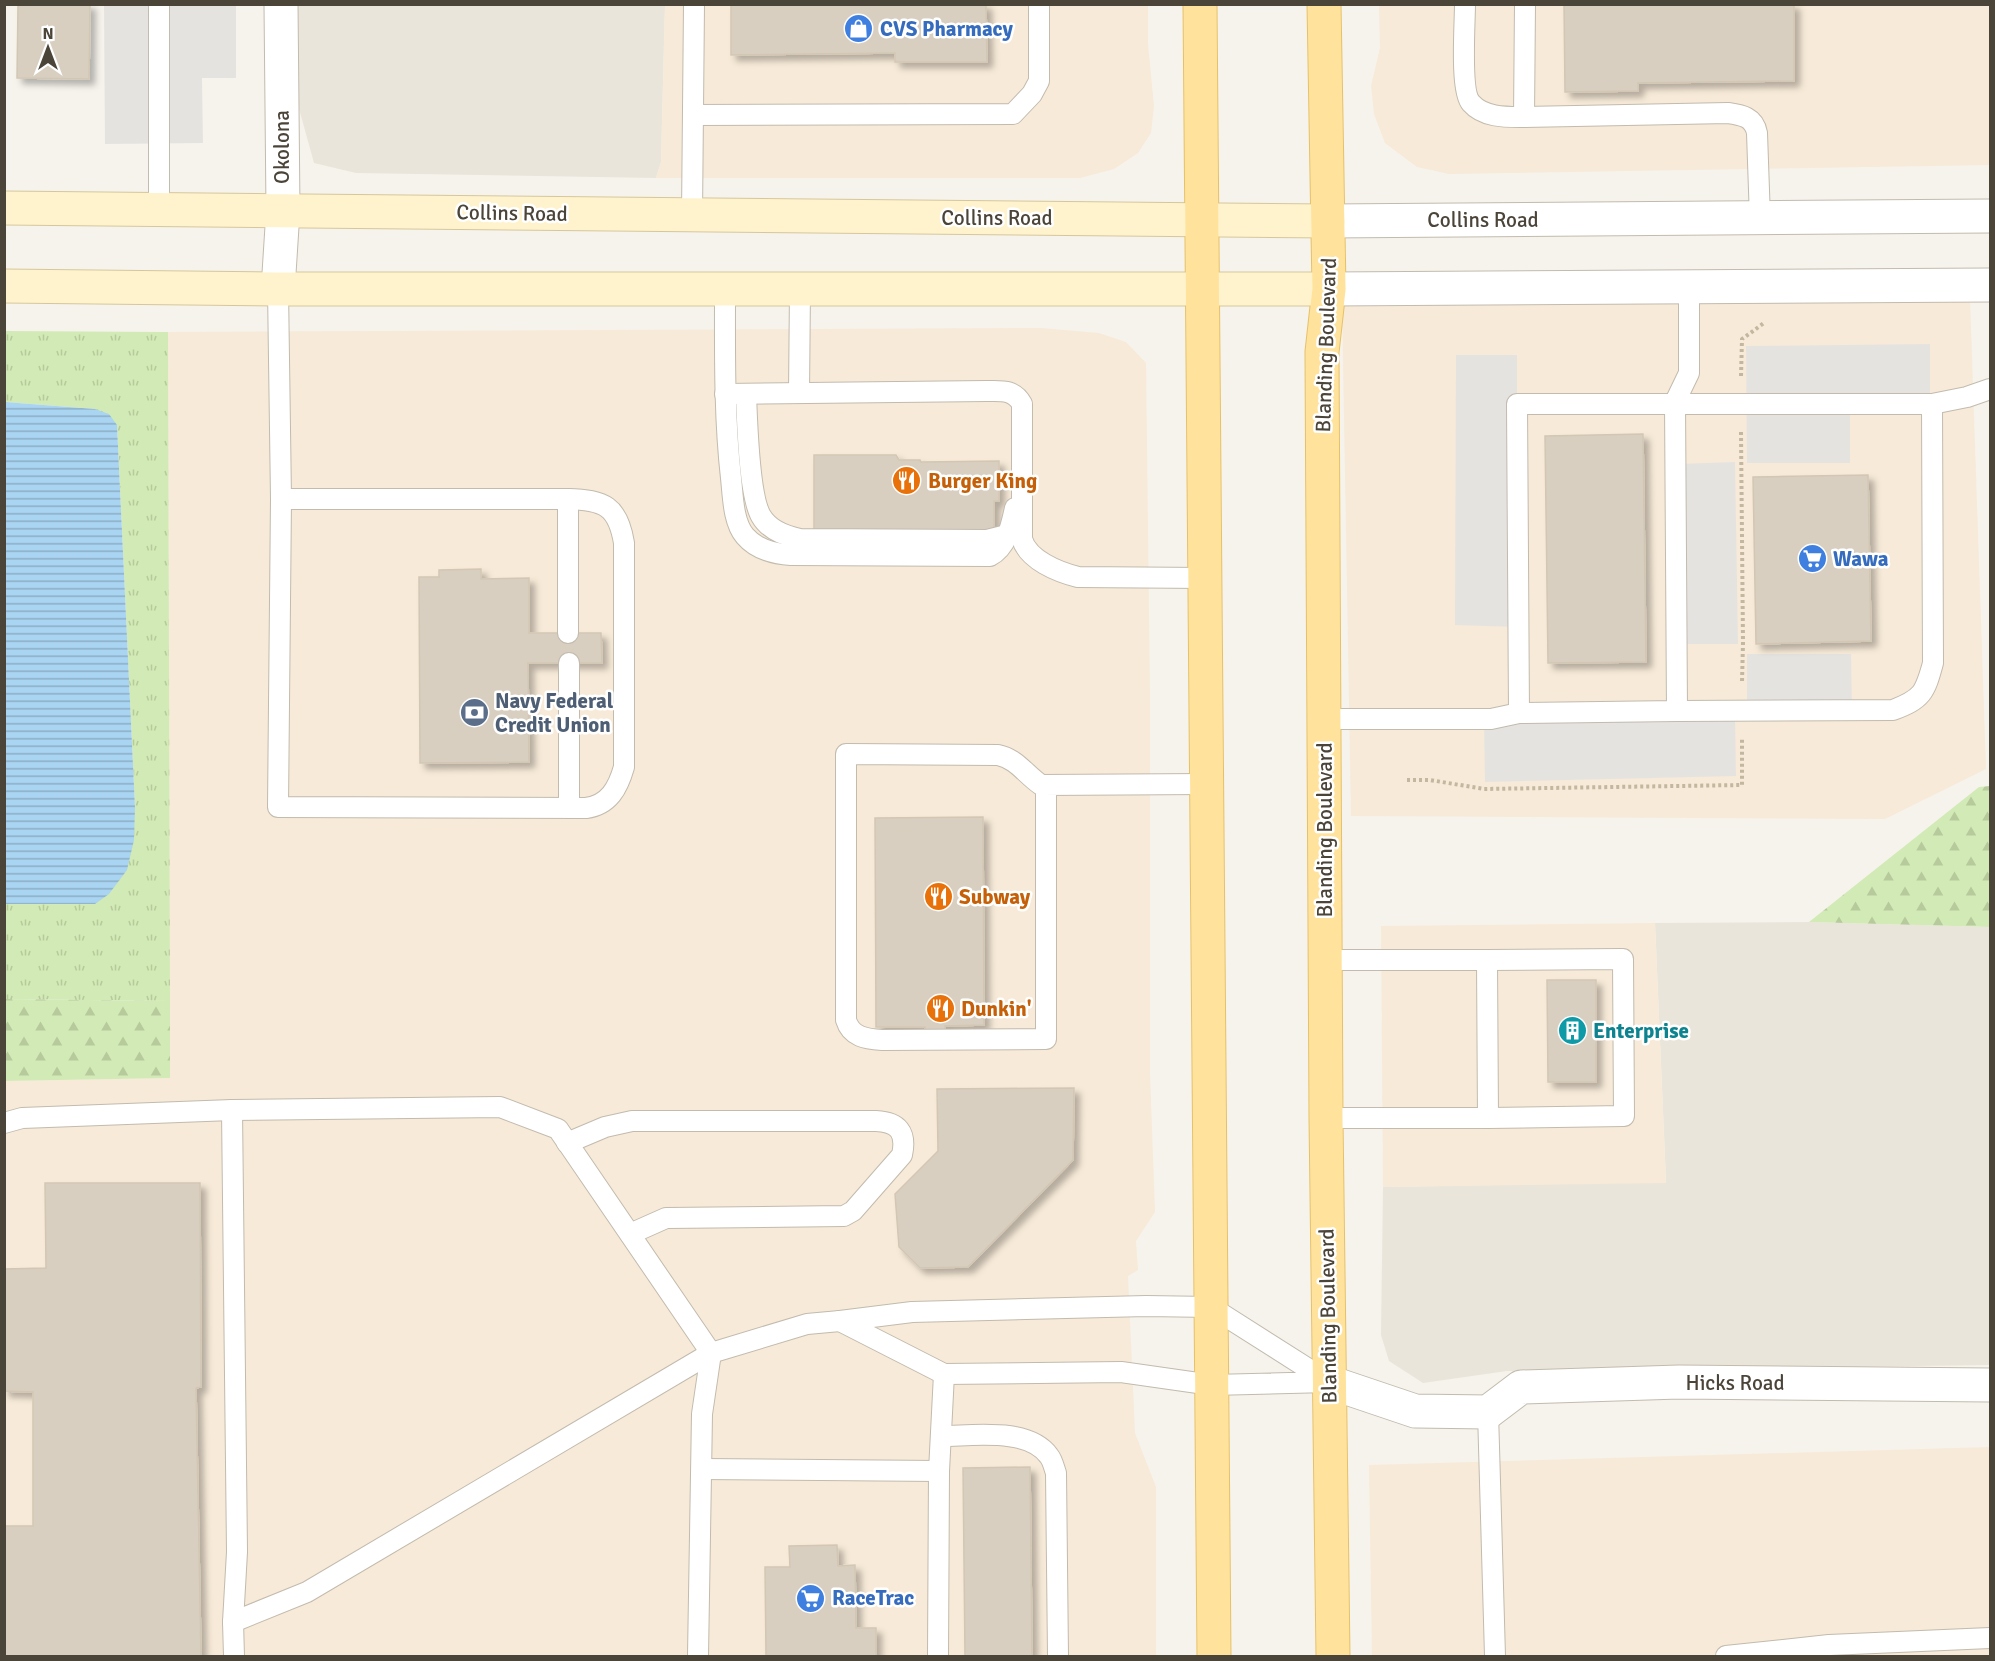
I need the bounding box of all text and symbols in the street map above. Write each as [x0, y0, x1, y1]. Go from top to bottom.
shop icon: CVS Pharmacy [843, 13, 875, 45]
place label: CVS Pharmacy [880, 16, 1014, 42]
north arrow [18, 18, 78, 78]
text: N [42, 24, 54, 44]
street label: Okolona [269, 110, 295, 184]
street label: Collins Road [456, 199, 568, 227]
street label: Collins Road [941, 205, 1053, 231]
street label: Collins Road [1427, 207, 1539, 233]
street label: Blanding Boulevard [1310, 257, 1342, 433]
restaurant icon: Burger King [891, 465, 923, 497]
place label: Burger King [928, 468, 1037, 494]
supermarket icon: Wawa [1796, 543, 1828, 575]
place label: Wawa [1833, 546, 1889, 572]
place label: Navy Federal Credit Union [495, 688, 614, 738]
bank icon: Navy Federal Credit Union [458, 697, 490, 729]
street label: Blanding Boulevard [1312, 742, 1338, 918]
restaurant icon: Subway [922, 881, 954, 913]
place label: Subway [959, 884, 1031, 910]
restaurant icon: Dunkin' [924, 993, 956, 1025]
place label: Dunkin' [961, 996, 1032, 1022]
building icon: Enterprise [1556, 1015, 1588, 1047]
place label: Enterprise [1593, 1018, 1689, 1044]
street label: Blanding Boulevard [1313, 1228, 1343, 1404]
street label: Hicks Road [1685, 1370, 1785, 1396]
supermarket icon: RaceTrac [795, 1582, 827, 1614]
place label: RaceTrac [832, 1585, 914, 1611]

